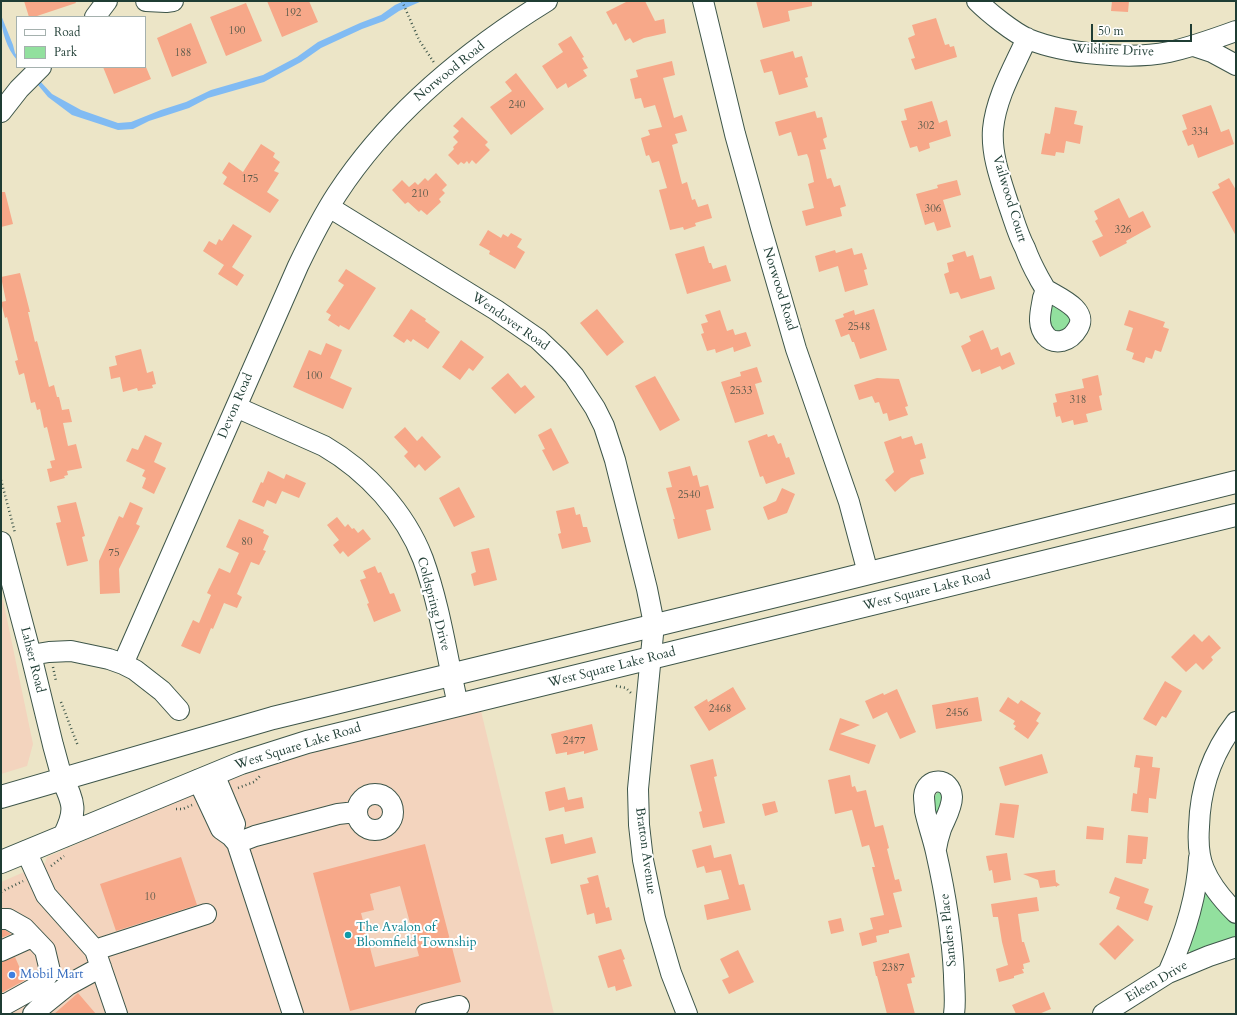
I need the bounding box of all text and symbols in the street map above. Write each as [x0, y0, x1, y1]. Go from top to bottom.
house number: 192 [285, 6, 301, 20]
legend [16, 16, 146, 68]
scale bar [1093, 16, 1194, 42]
text: 50 m [1098, 23, 1124, 39]
text: Road [54, 24, 80, 40]
house number: 190 [229, 24, 245, 38]
street label: Norwood Road [412, 39, 488, 105]
street label: Wilshire Drive [1072, 42, 1154, 60]
text: Park [54, 44, 77, 60]
house number: 188 [175, 46, 191, 60]
house number: 240 [509, 98, 525, 112]
house number: 302 [918, 119, 934, 133]
house number: 334 [1192, 125, 1208, 139]
street label: Vailwood Court [988, 154, 1030, 244]
house number: 175 [242, 172, 258, 186]
house number: 210 [412, 187, 428, 201]
house number: 306 [925, 202, 941, 216]
house number: 326 [1115, 223, 1131, 237]
street label: Norwood Road [759, 245, 799, 333]
street label: Wendover Road [468, 290, 552, 354]
house number: 2548 [848, 320, 870, 334]
house number: 100 [306, 369, 322, 383]
street label: Devon Road [215, 371, 257, 441]
house number: 2533 [730, 384, 752, 398]
house number: 318 [1070, 393, 1086, 407]
house number: 2540 [678, 488, 700, 502]
house number: 80 [241, 535, 253, 549]
house number: 75 [108, 546, 120, 560]
street label: Coldspring Drive [413, 555, 453, 653]
street label: West Square Lake Road [862, 568, 992, 614]
street label: Lahser Road [16, 625, 48, 695]
street label: West Square Lake Road [547, 645, 677, 691]
house number: 2468 [709, 702, 731, 716]
house number: 2456 [946, 706, 968, 720]
street label: West Square Lake Road [233, 720, 363, 774]
house number: 2477 [563, 734, 585, 748]
street label: Bratton Avenue [631, 807, 659, 895]
house number: 10 [144, 890, 156, 904]
street label: Sanders Place [937, 893, 961, 967]
place label: The Avalon of Bloomfield Township [356, 920, 477, 951]
marker: The Avalon of Bloomfield Township [343, 930, 353, 940]
street label: Eileen Drive [1123, 958, 1191, 1006]
house number: 2387 [882, 961, 904, 975]
place label: Mobil Mart [20, 967, 83, 983]
marker: Mobil Mart [7, 970, 17, 980]

